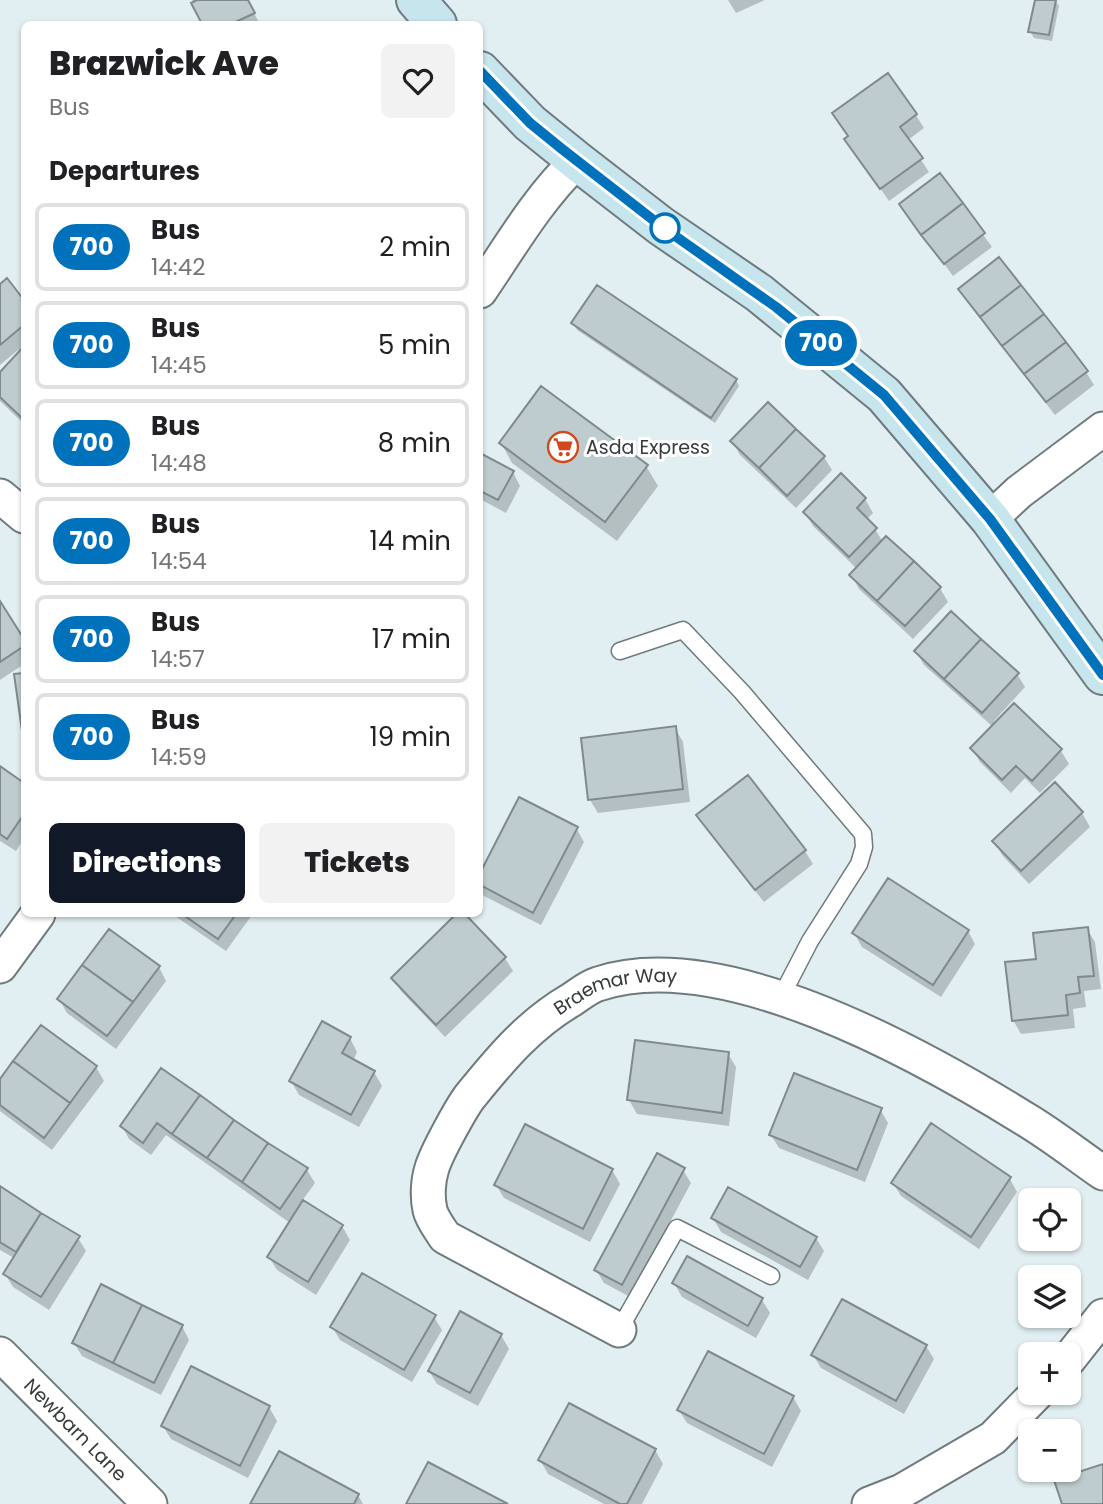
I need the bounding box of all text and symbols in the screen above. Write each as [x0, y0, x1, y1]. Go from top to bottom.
text: Brazwick Ave [49, 40, 279, 87]
button: heart [381, 44, 455, 118]
text: Bus [49, 91, 90, 123]
text: Departures [49, 153, 200, 189]
text: Bus [151, 212, 200, 248]
unlabelled marker [650, 213, 680, 243]
text: 2 min [379, 229, 451, 265]
text: 700 [69, 230, 114, 263]
text: 14:42 [151, 251, 205, 283]
text: Bus [151, 310, 200, 346]
line badge: 700 [781, 320, 861, 366]
text: 700 [799, 326, 843, 359]
text: 5 min [378, 327, 451, 363]
text: 700 [69, 328, 114, 361]
text: 14:45 [151, 349, 207, 381]
text: Bus [151, 408, 200, 444]
text: 8 min [378, 425, 451, 461]
text: 700 [69, 426, 114, 459]
supermarket icon: Asda Express [546, 430, 580, 464]
place label: Asda Express [586, 434, 710, 461]
text: 14:48 [151, 447, 207, 479]
text: Bus [151, 506, 200, 542]
text: 14 min [370, 523, 451, 559]
text: 700 [69, 524, 114, 557]
text: 14:54 [151, 545, 207, 577]
text: Bus [151, 604, 200, 640]
text: 17 min [372, 621, 451, 657]
text: 700 [69, 622, 114, 655]
text: 14:57 [151, 643, 205, 675]
text: Bus [151, 702, 200, 738]
text: 19 min [370, 719, 451, 755]
text: 700 [69, 720, 114, 753]
text: 14:59 [151, 741, 207, 773]
button: Directions [49, 823, 245, 903]
button: Tickets [259, 823, 455, 903]
street label: Braemar Way [548, 961, 678, 1021]
map controls [1018, 1188, 1081, 1482]
button: locate [1018, 1188, 1081, 1251]
button: layers [1018, 1265, 1081, 1328]
button: + [1018, 1342, 1081, 1405]
street label: Newbarn Lane [18, 1372, 133, 1487]
button: − [1018, 1419, 1081, 1482]

